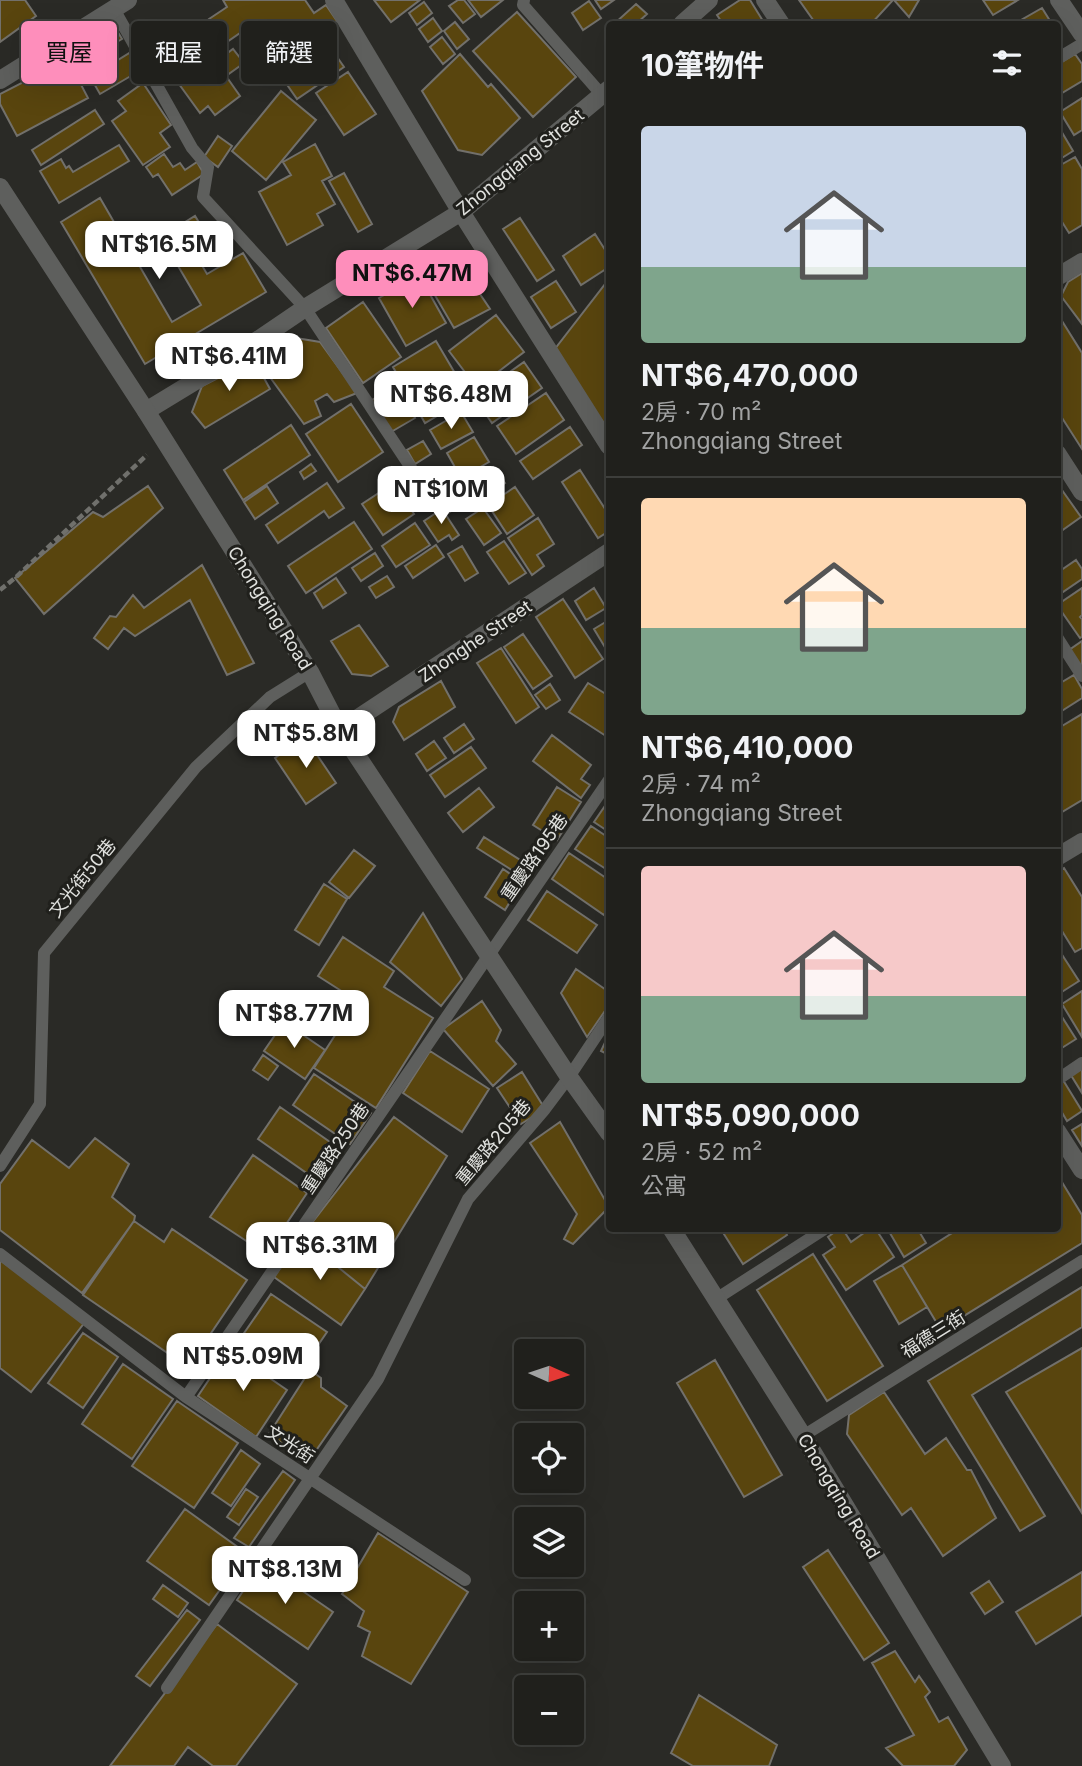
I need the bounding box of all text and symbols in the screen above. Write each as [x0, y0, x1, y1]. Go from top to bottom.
chip: 買屋 [21, 21, 117, 84]
chip: 租屋 [131, 21, 227, 84]
chip: 篩選 [241, 21, 337, 84]
icon: filters [988, 44, 1026, 82]
text: 10筆物件 [641, 47, 764, 83]
street label: Zhongqiang Street [452, 104, 588, 220]
icon: home [771, 172, 897, 298]
pin: NT$16.5M [87, 222, 231, 281]
text: NT$16.5M [101, 230, 217, 258]
pin: NT$6.47M [340, 250, 484, 310]
text: NT$6.47M [352, 259, 472, 287]
pin: NT$6.41M [157, 334, 301, 393]
text: NT$6.41M [171, 342, 287, 370]
text: NT$6,470,000 [641, 357, 859, 393]
pin: NT$6.48M [379, 372, 523, 431]
text: NT$6.48M [390, 380, 512, 408]
text: 2房 · 70 m² [641, 398, 762, 426]
text: Zhongqiang Street [641, 427, 842, 455]
pin: NT$10M [384, 466, 498, 526]
text: NT$10M [394, 475, 488, 503]
street label: Chongqing Road [224, 542, 316, 674]
icon: home [771, 544, 897, 670]
street label: Zhonghe Street [415, 595, 535, 686]
pin: NT$5.8M [241, 710, 371, 770]
text: NT$5.8M [253, 719, 359, 747]
text: NT$6,410,000 [641, 729, 853, 765]
text: 2房 · 74 m² [641, 770, 761, 798]
text: Zhongqiang Street [641, 799, 842, 827]
street label: 重慶路195巷 [496, 809, 572, 905]
street label: 文光街50巷 [44, 835, 120, 921]
icon: home [771, 912, 897, 1038]
pin: NT$8.77M [222, 990, 366, 1050]
text: NT$8.77M [235, 999, 353, 1027]
street label: 重慶路205巷 [451, 1095, 535, 1189]
text: NT$5,090,000 [641, 1097, 860, 1133]
street label: 重慶路250巷 [297, 1098, 373, 1198]
text: 2房 · 52 m² [641, 1138, 762, 1166]
text: 公寓 [641, 1172, 687, 1200]
pin: NT$6.31M [248, 1222, 392, 1282]
text: NT$6.31M [262, 1231, 378, 1259]
street label: 福德三街 [897, 1306, 969, 1362]
pin: NT$5.09M [171, 1334, 315, 1393]
north arrow [514, 1339, 584, 1409]
map controls [514, 1339, 584, 1745]
text: NT$5.09M [183, 1342, 304, 1370]
street label: 文光街 [262, 1420, 318, 1468]
button: locate [514, 1423, 584, 1493]
street label: Chongqing Road [793, 1430, 885, 1562]
button: layers [514, 1507, 584, 1577]
pin: NT$8.13M [213, 1546, 357, 1606]
text: NT$8.13M [228, 1555, 342, 1583]
button: + [514, 1591, 584, 1661]
button: − [514, 1675, 584, 1745]

